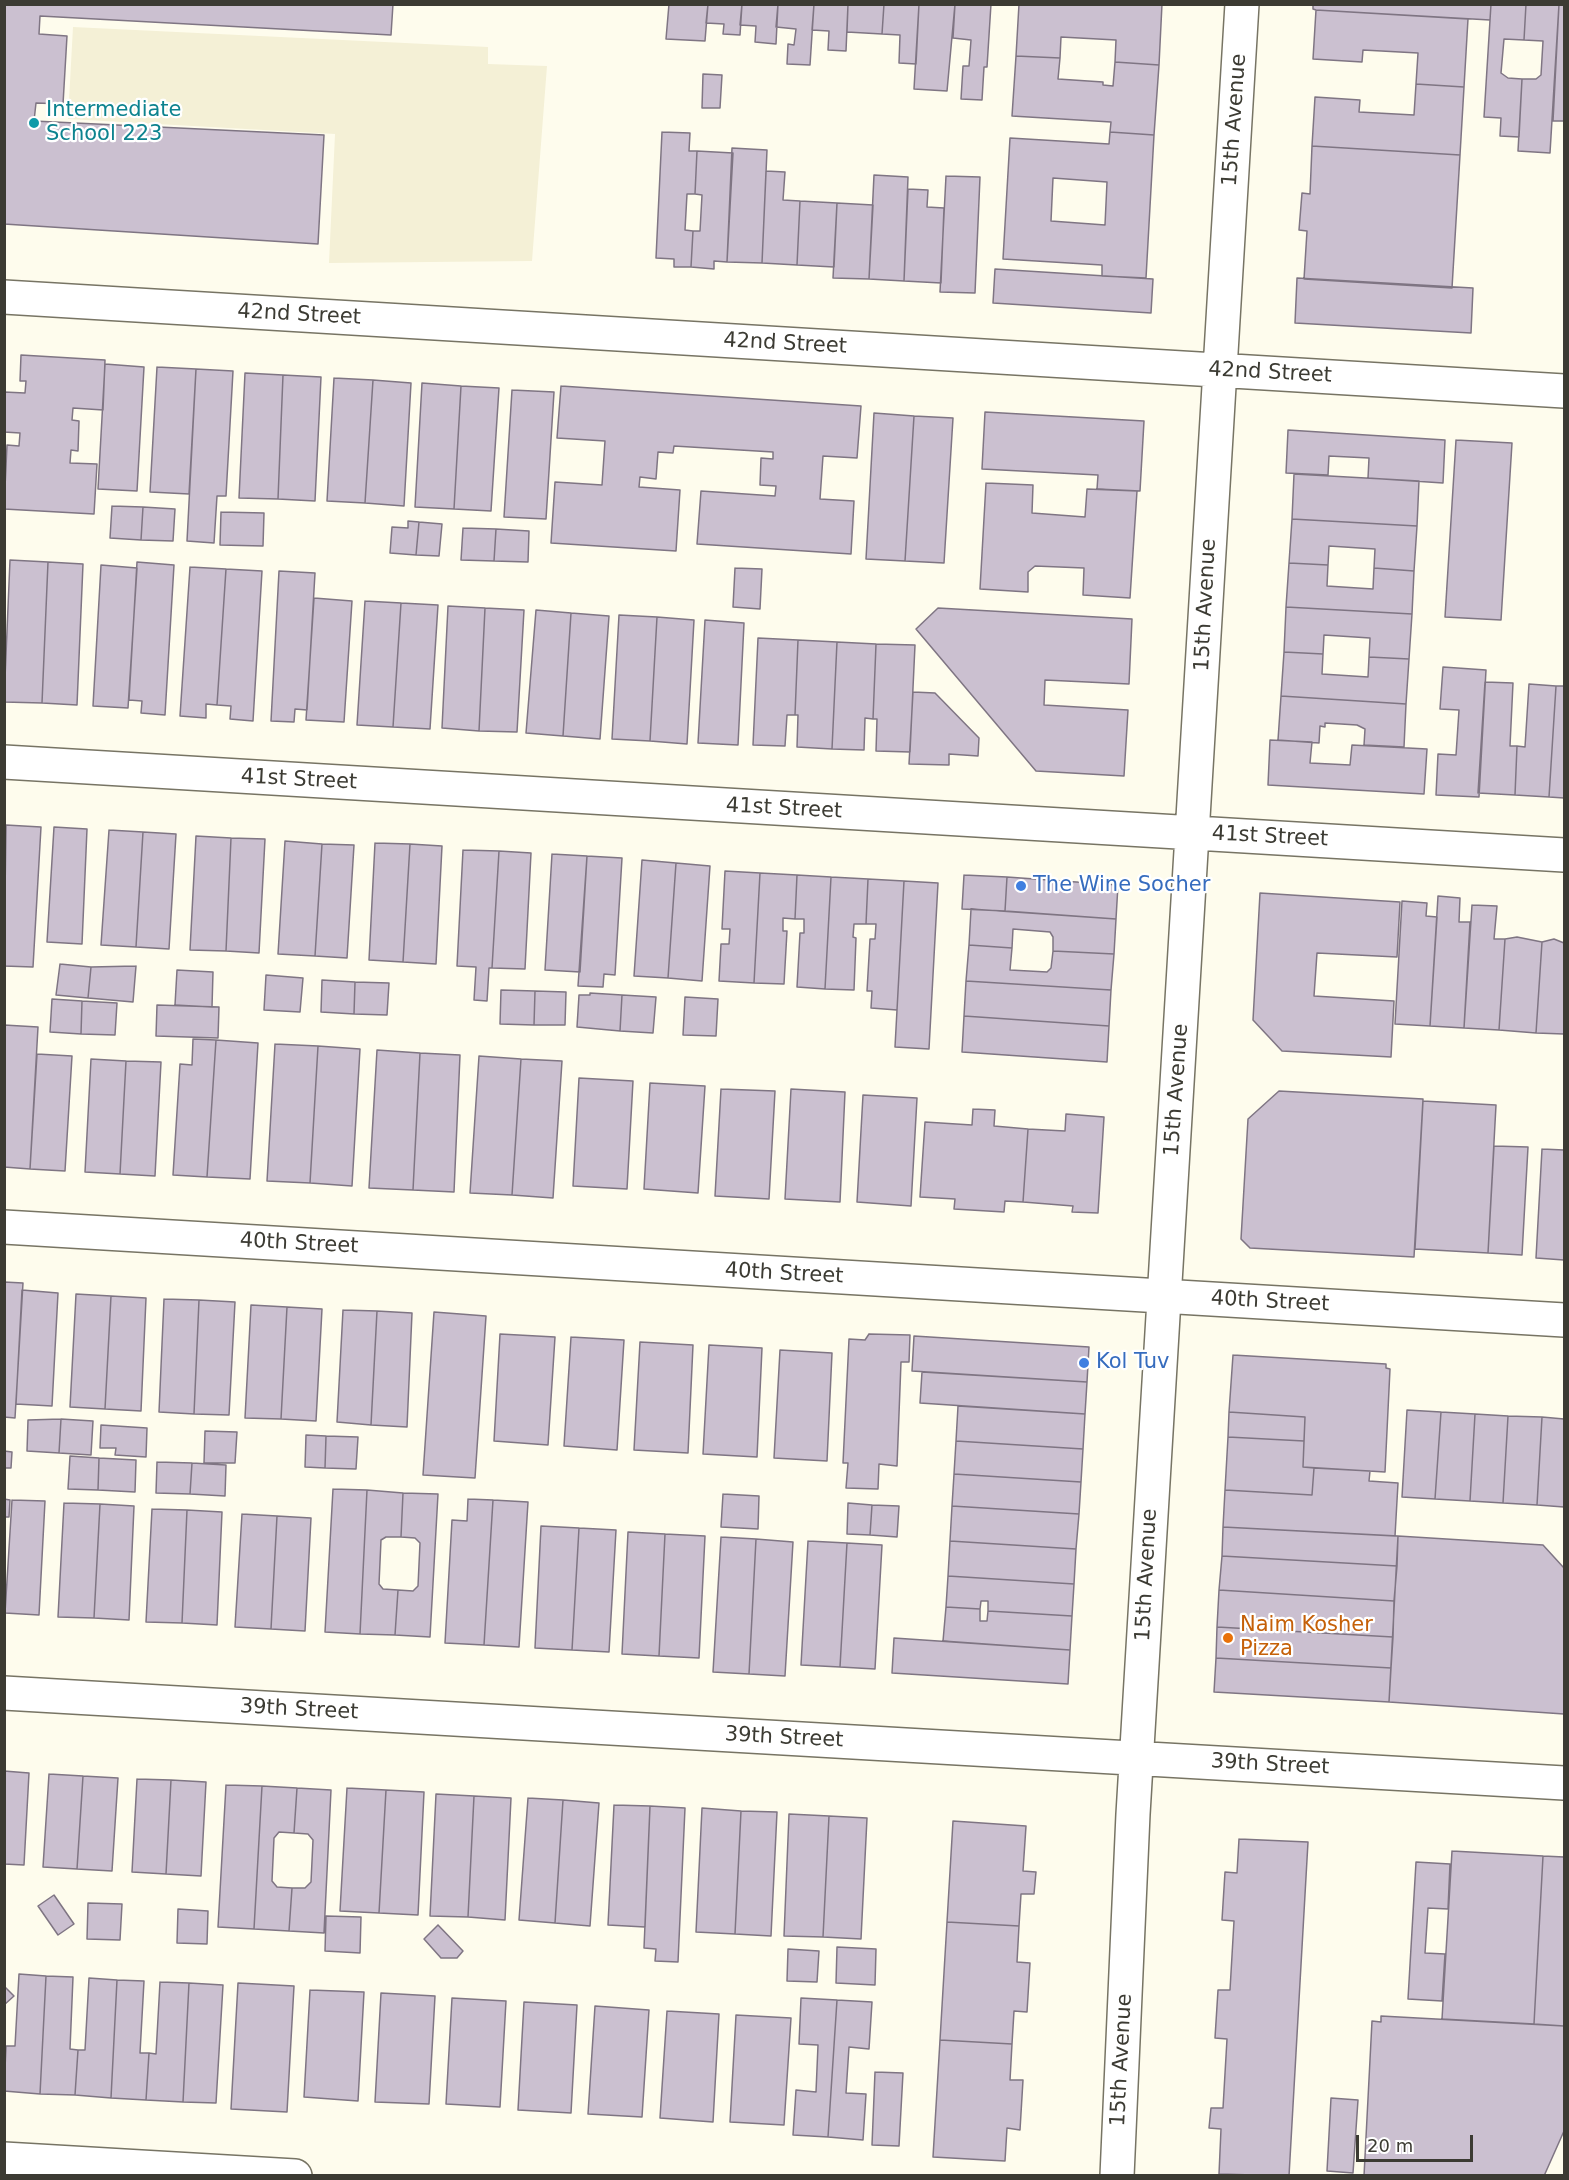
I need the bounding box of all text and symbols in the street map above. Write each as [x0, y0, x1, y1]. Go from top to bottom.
street label: 15th Avenue [1218, 53, 1252, 187]
place label: Intermediate School 223 [46, 98, 181, 148]
marker: Intermediate School 223 [27, 116, 41, 130]
street label: 42nd Street [237, 299, 361, 331]
street label: 42nd Street [723, 328, 847, 360]
street label: 42nd Street [1208, 357, 1332, 389]
street label: 15th Avenue [1190, 538, 1222, 672]
street label: 41st Street [240, 764, 358, 796]
street label: 41st Street [725, 793, 843, 825]
street label: 41st Street [1211, 821, 1329, 853]
place label: The Wine Socher [1033, 873, 1210, 899]
marker: The Wine Socher [1014, 879, 1028, 893]
street label: 15th Avenue [1160, 1023, 1194, 1157]
street label: 40th Street [239, 1228, 359, 1260]
street label: 40th Street [724, 1258, 844, 1290]
street label: 40th Street [1210, 1286, 1330, 1318]
place label: Kol Tuv [1096, 1350, 1169, 1376]
marker: Kol Tuv [1077, 1356, 1091, 1370]
street label: 15th Avenue [1131, 1508, 1163, 1642]
place label: Naim Kosher Pizza [1240, 1613, 1373, 1663]
marker: Naim Kosher Pizza [1221, 1631, 1235, 1645]
street label: 39th Street [239, 1694, 359, 1726]
street label: 39th Street [724, 1722, 844, 1754]
street label: 39th Street [1210, 1749, 1330, 1781]
street label: 15th Avenue [1106, 1993, 1138, 2127]
scale bar [1359, 2123, 1476, 2161]
text: 20 m [1367, 2135, 1413, 2156]

